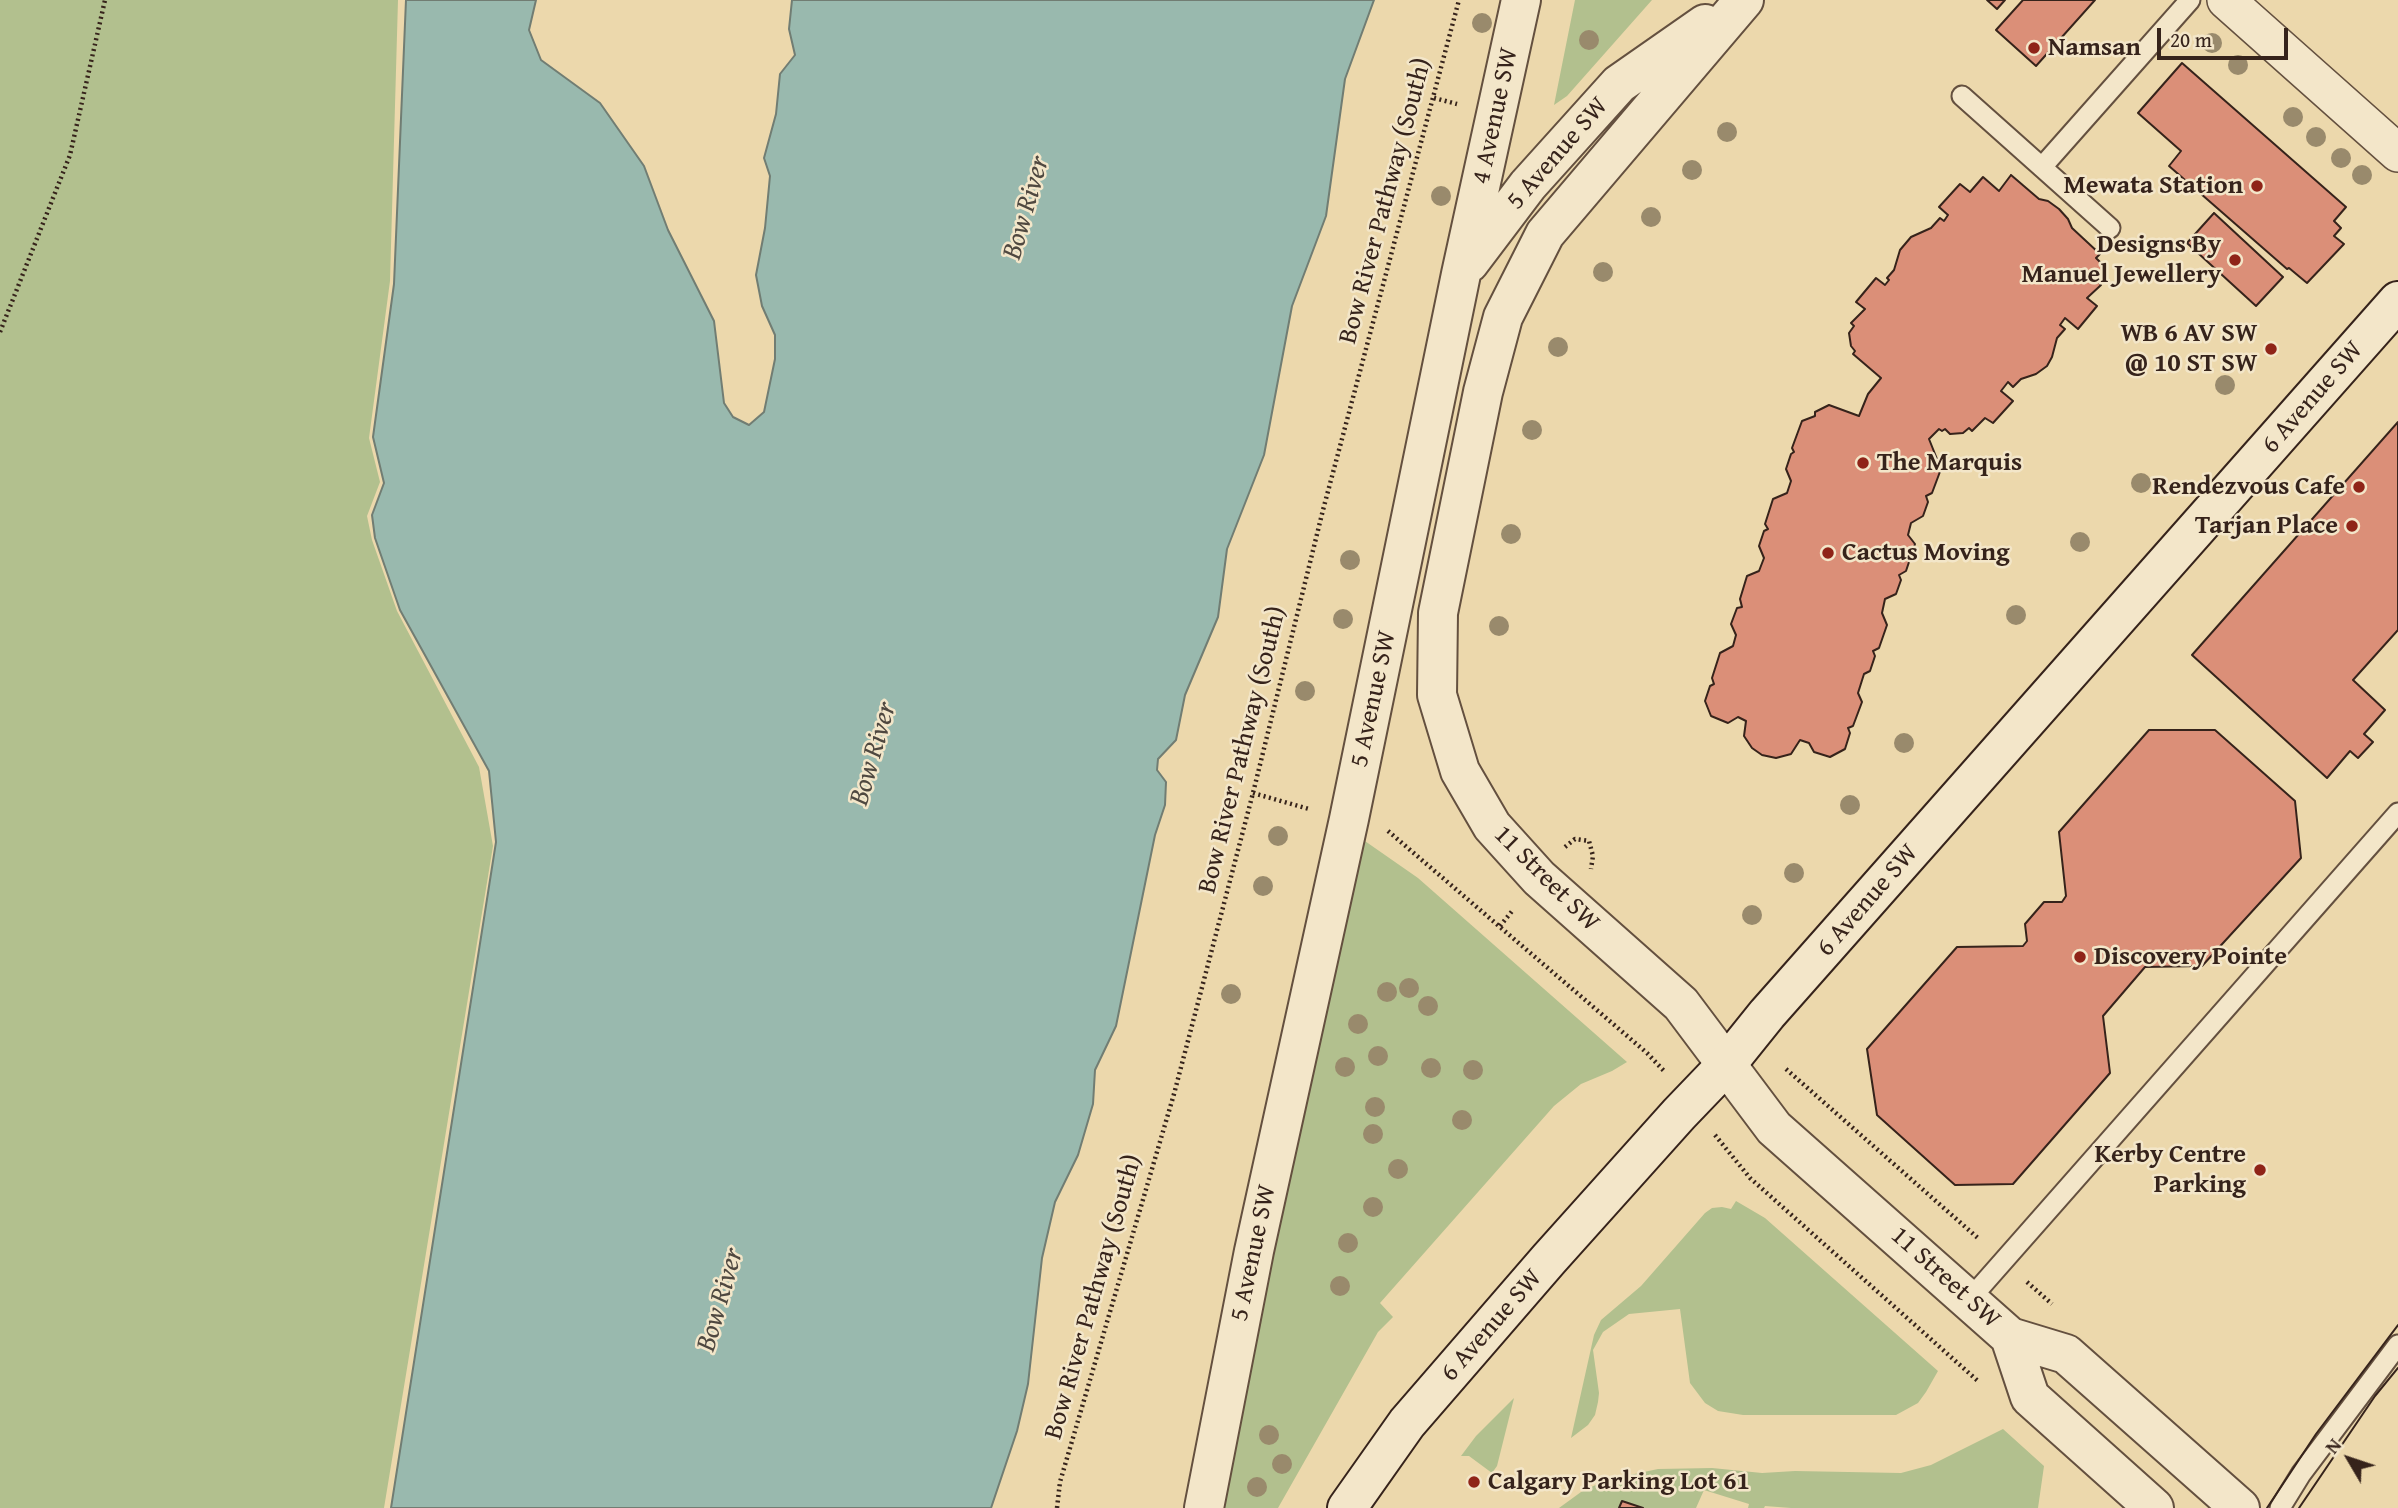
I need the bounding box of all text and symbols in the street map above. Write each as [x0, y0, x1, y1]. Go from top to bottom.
scale bar [2160, 14, 2291, 58]
text: 20 m [2170, 24, 2212, 55]
place label: Namsan [2048, 32, 2141, 64]
marker: Namsan [2026, 40, 2042, 56]
street label: 4 Avenue SW [1466, 45, 1526, 187]
street label: Bow River Pathway (South) [1333, 55, 1439, 347]
street label: 5 Avenue SW [1501, 91, 1615, 217]
water label: Bow River [996, 152, 1058, 264]
place label: Mewata Station [2063, 170, 2243, 202]
marker: Mewata Station [2249, 178, 2265, 194]
place label: Designs By Manuel Jewellery [2022, 229, 2221, 290]
marker: Designs By Manuel Jewellery [2227, 252, 2243, 268]
place label: WB 6 AV SW @ 10 ST SW [2120, 318, 2257, 380]
street label: 6 Avenue SW [2256, 335, 2370, 461]
marker: WB 6 AV SW @ 10 ST SW [2263, 341, 2279, 357]
place label: The Marquis [1877, 447, 2022, 479]
marker: The Marquis [1855, 455, 1871, 471]
place label: Rendezvous Cafe [2152, 471, 2345, 503]
marker: Rendezvous Cafe [2351, 479, 2367, 495]
place label: Tarjan Place [2195, 510, 2338, 542]
marker: Tarjan Place [2344, 518, 2360, 534]
place label: Cactus Moving [1842, 537, 2010, 569]
marker: Cactus Moving [1820, 545, 1836, 561]
street label: Bow River Pathway (South) [1192, 603, 1294, 897]
street label: 5 Avenue SW [1344, 628, 1404, 770]
water label: Bow River [843, 698, 905, 810]
street label: 11 Street SW [1487, 820, 1605, 938]
street label: 6 Avenue SW [1811, 838, 1925, 964]
place label: Discovery Pointe [2094, 941, 2287, 973]
marker: Discovery Pointe [2072, 949, 2088, 965]
place label: Kerby Centre Parking [2095, 1139, 2246, 1200]
street label: Bow River Pathway (South) [1038, 1151, 1150, 1443]
marker: Kerby Centre Parking [2252, 1162, 2268, 1178]
street label: 5 Avenue SW [1224, 1182, 1284, 1324]
street label: 11 Street SW [1884, 1221, 2006, 1335]
water label: Bow River [690, 1244, 752, 1356]
street label: 6 Avenue SW [1435, 1263, 1549, 1389]
north arrow [2314, 1424, 2384, 1494]
text: N [2318, 1432, 2348, 1460]
place label: Calgary Parking Lot 61 [1488, 1466, 1750, 1498]
marker: Calgary Parking Lot 61 [1466, 1474, 1482, 1490]

